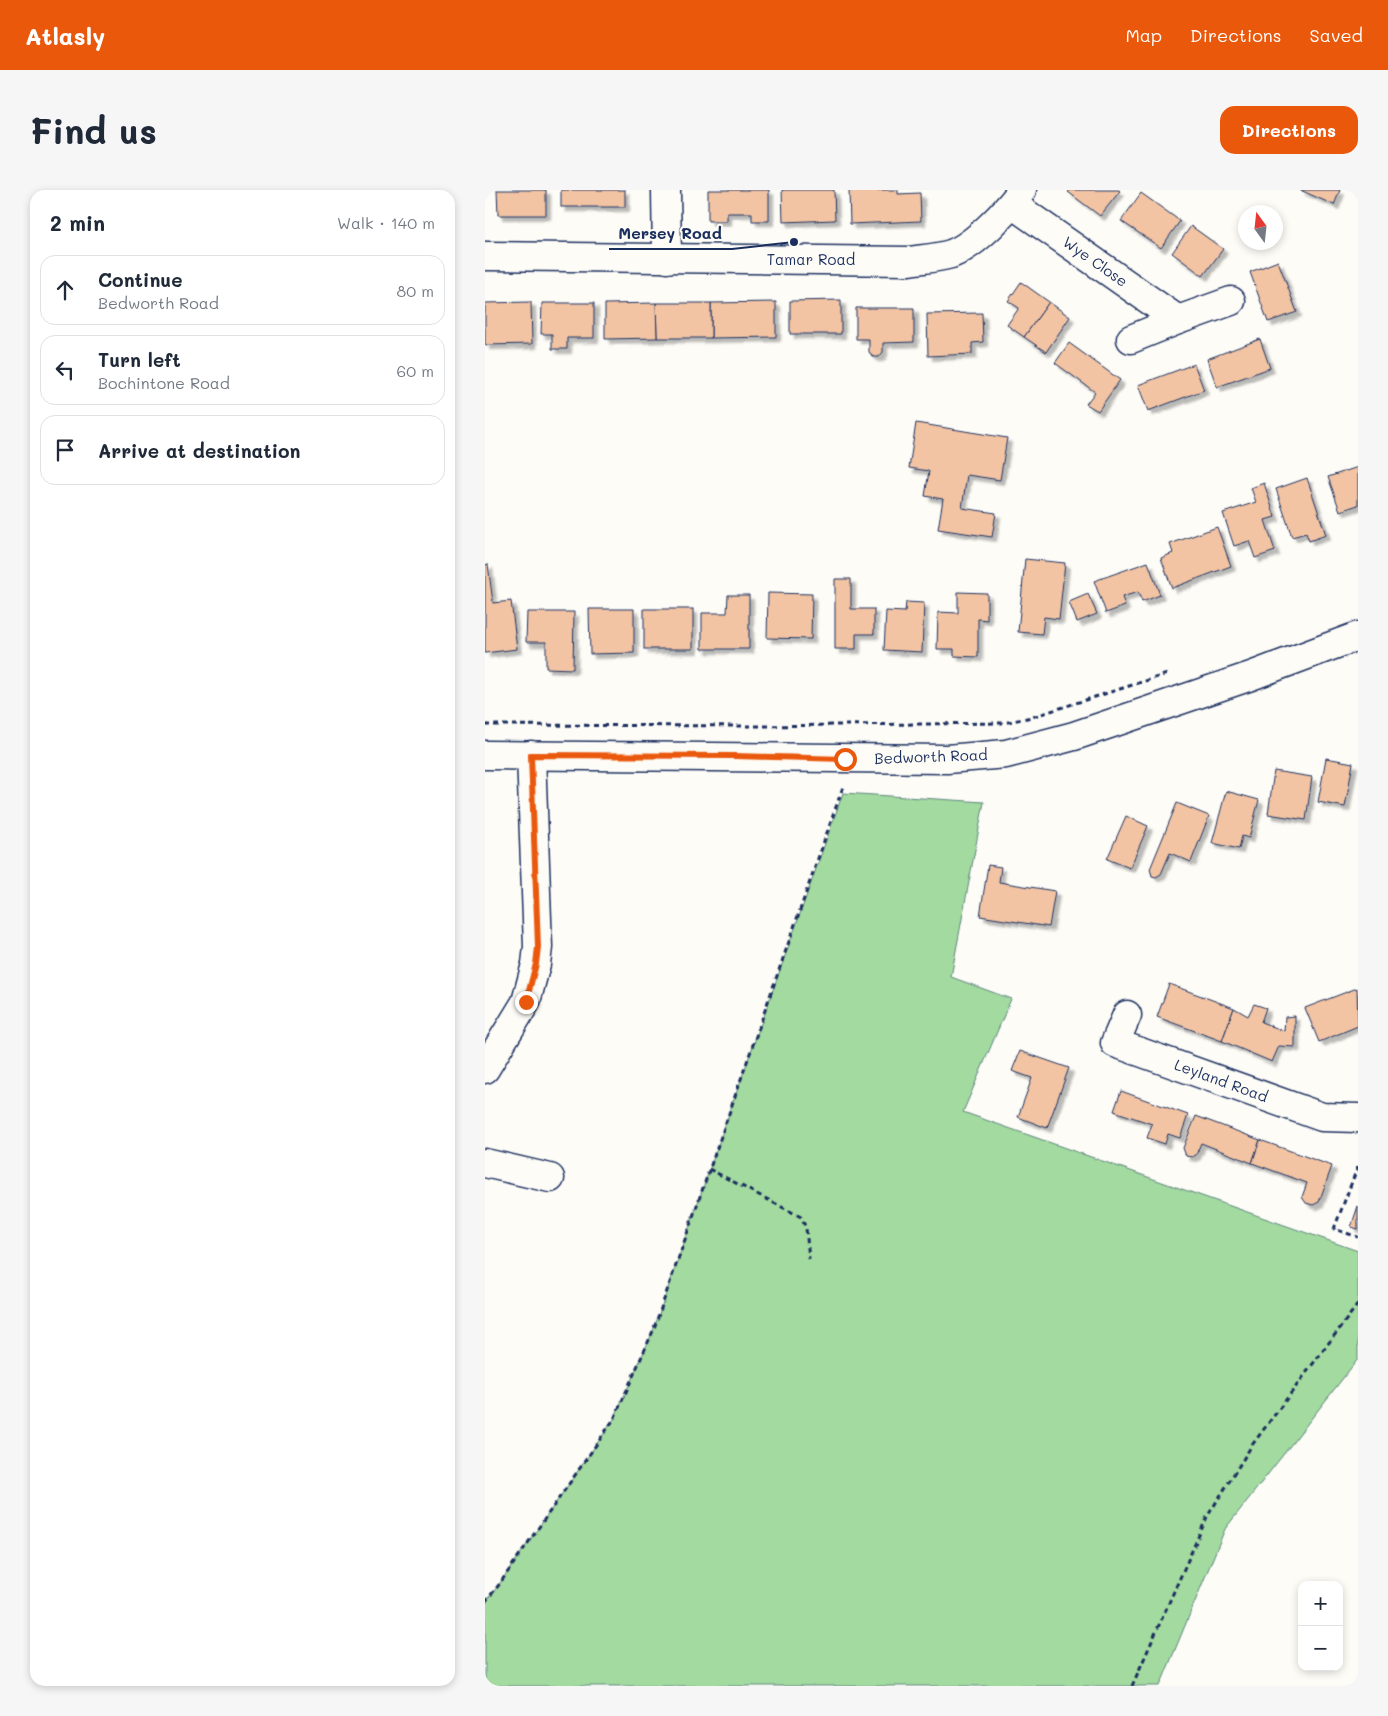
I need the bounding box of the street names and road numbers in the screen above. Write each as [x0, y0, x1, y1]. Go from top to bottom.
street label: Wye Close [1059, 231, 1132, 291]
street label: Tamar Road [767, 249, 855, 269]
street label: Bedworth Road [874, 744, 988, 768]
street label: Leyland Road [1172, 1054, 1271, 1106]

